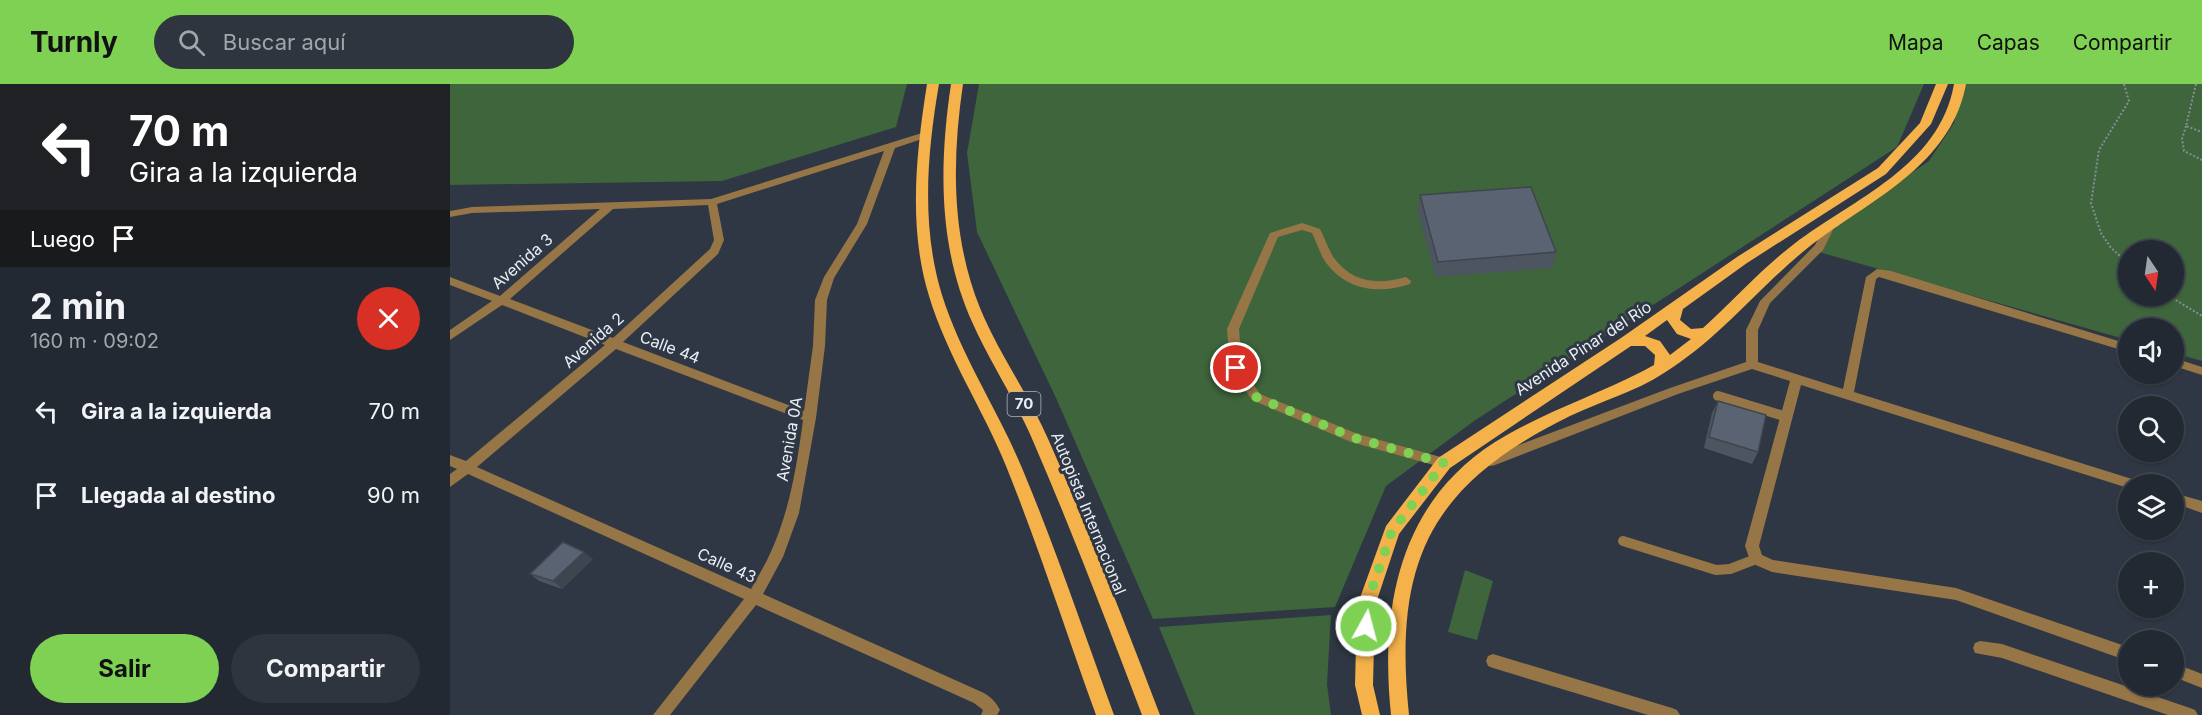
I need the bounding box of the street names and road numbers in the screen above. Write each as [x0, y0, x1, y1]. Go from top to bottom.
street label: Avenida 3 [487, 229, 557, 293]
street label: Avenida Pinar del Río [1511, 296, 1655, 400]
street label: Avenida 2 [558, 308, 628, 372]
street label: Calle 44 [637, 326, 703, 368]
road number: 70 [1008, 392, 1040, 416]
street label: Avenida 0A [772, 395, 806, 483]
street label: Autopista Internacional [1047, 429, 1131, 597]
street label: Calle 43 [694, 543, 760, 587]

